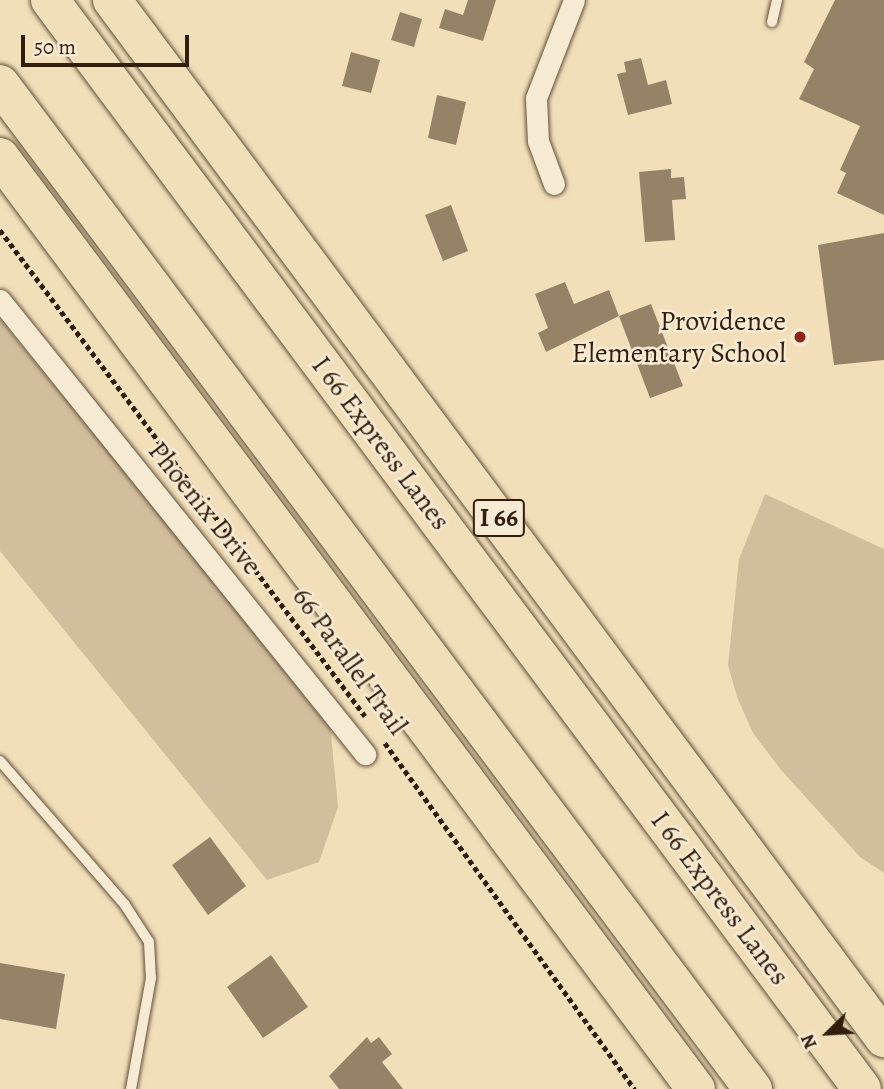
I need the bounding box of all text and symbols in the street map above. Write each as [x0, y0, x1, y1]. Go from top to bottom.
scale bar [24, 21, 192, 65]
text: 50 m [34, 33, 76, 61]
place label: Providence Elementary School [572, 304, 786, 370]
marker: Providence Elementary School [792, 329, 808, 345]
street label: I 66 Express Lanes [305, 349, 457, 537]
street label: Phoenix Drive [141, 435, 269, 581]
road number: I 66 [473, 496, 525, 540]
street label: 66 Parallel Trail [285, 581, 415, 741]
street label: I 66 Express Lanes [644, 804, 796, 992]
north arrow [793, 998, 863, 1068]
text: N [794, 1030, 824, 1053]

